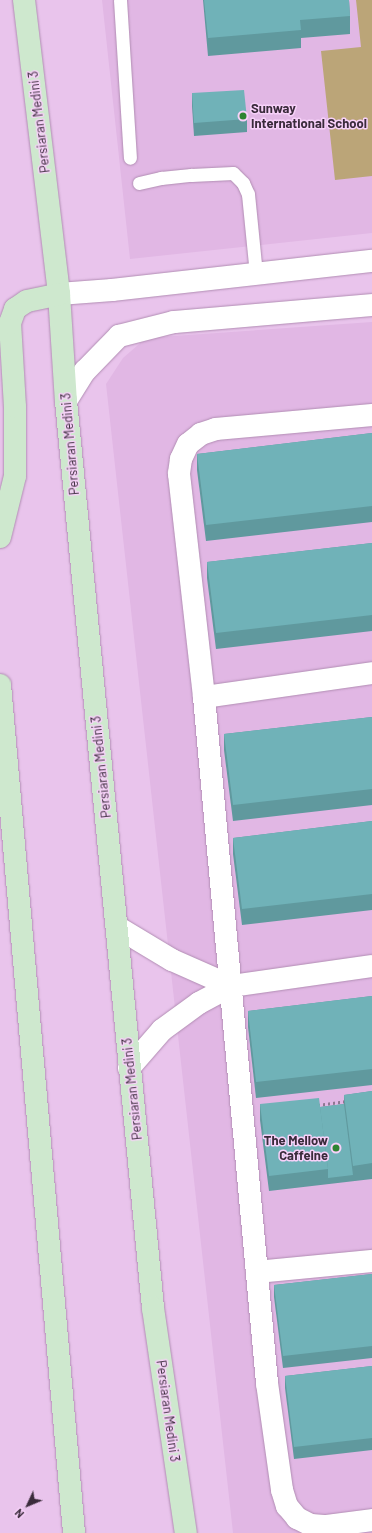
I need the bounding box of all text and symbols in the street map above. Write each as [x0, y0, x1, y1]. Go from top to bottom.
street label: Persiaran Medini 3 [25, 70, 53, 174]
place label: Sunway International School [251, 101, 367, 132]
marker: Sunway International School [238, 111, 248, 121]
street label: Persiaran Medini 3 [58, 392, 82, 496]
street label: Persiaran Medini 3 [88, 715, 114, 819]
street label: Persiaran Medini 3 [119, 1037, 145, 1141]
place label: The Mellow Caffeine [264, 1133, 328, 1164]
marker: The Mellow Caffeine [331, 1143, 341, 1153]
street label: Persiaran Medini 3 [153, 1359, 183, 1463]
north arrow [8, 1485, 48, 1525]
text: N [12, 1507, 26, 1521]

